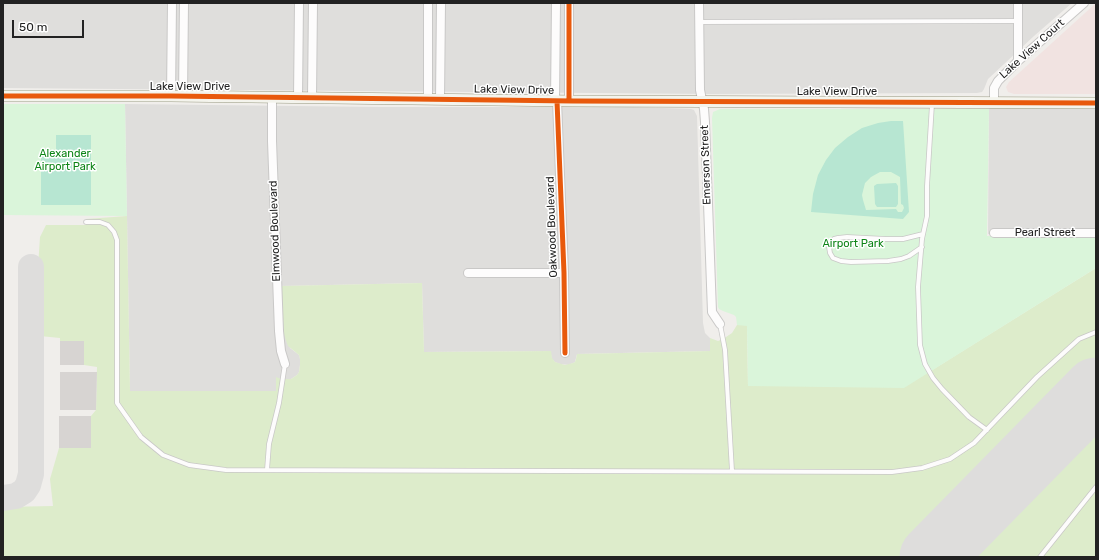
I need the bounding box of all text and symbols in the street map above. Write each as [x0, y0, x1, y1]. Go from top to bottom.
scale bar [14, 12, 86, 38]
street label: Lake View Court [997, 16, 1067, 82]
text: 50 m [19, 20, 47, 34]
street label: Lake View Drive [150, 80, 230, 94]
street label: Lake View Drive [474, 83, 554, 97]
street label: Lake View Drive [797, 85, 877, 99]
street label: Emerson Street [698, 125, 714, 205]
park label: Alexander Airport Park [34, 147, 96, 173]
street label: Oakwood Boulevard [544, 176, 560, 278]
street label: Elmwood Boulevard [267, 180, 283, 282]
street label: Pearl Street [1015, 226, 1075, 240]
park label: Airport Park [822, 237, 884, 251]

